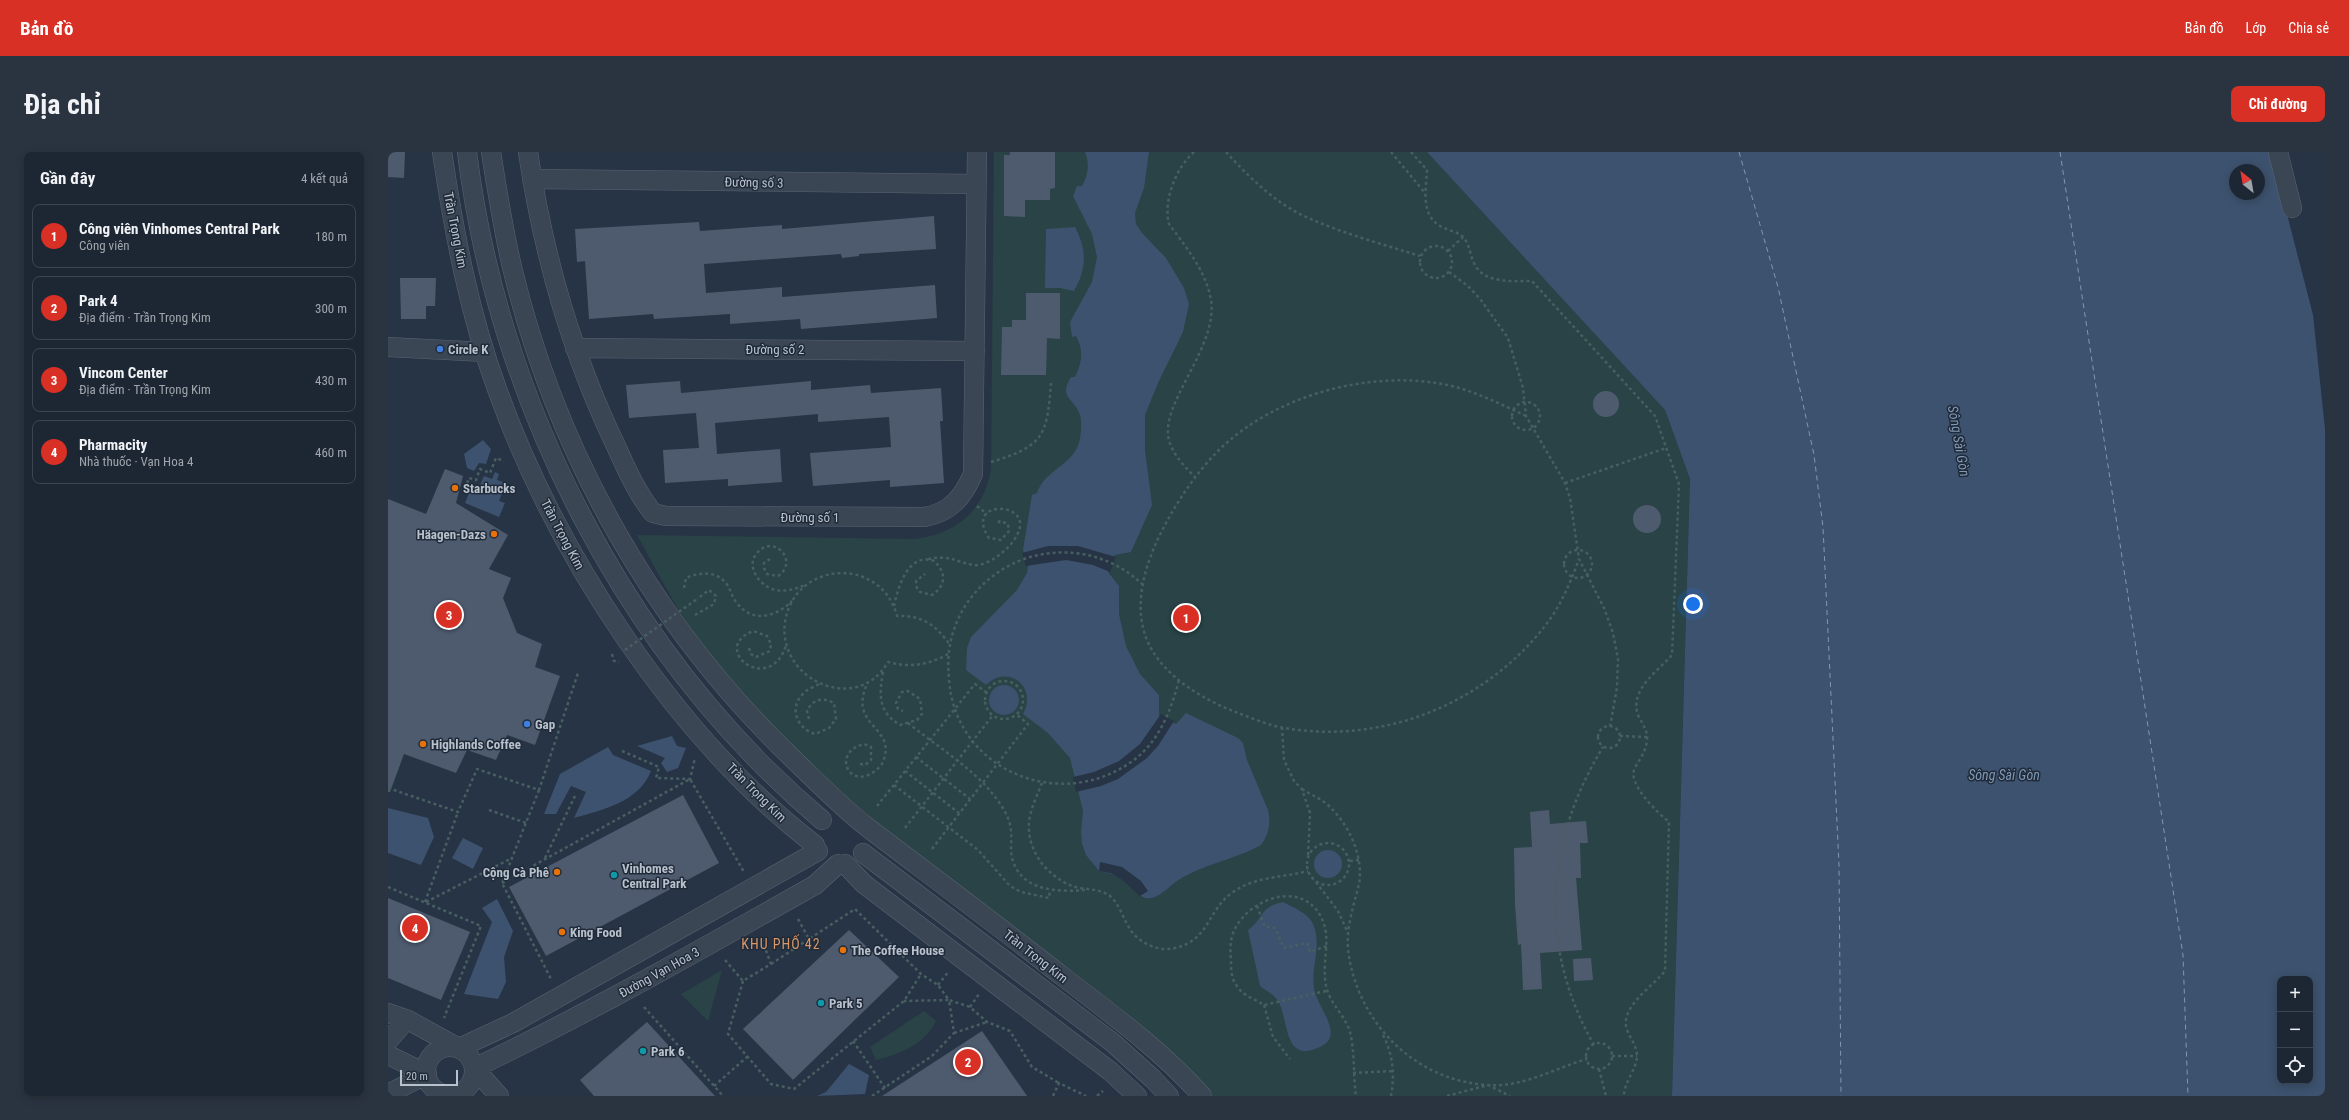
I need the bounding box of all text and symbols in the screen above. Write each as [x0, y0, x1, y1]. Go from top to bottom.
text: Bản đồ [20, 17, 73, 40]
text: Bản đồ [2185, 20, 2224, 36]
text: Lớp [2246, 20, 2266, 36]
text: Chia sẻ [2288, 20, 2329, 36]
button: Chỉ đường [2231, 86, 2325, 122]
text: Địa chỉ [24, 88, 101, 121]
north arrow [2229, 164, 2265, 200]
text: Gần đây [40, 168, 95, 188]
text: 4 kết quả [301, 171, 348, 186]
street label: Đường số 3 [724, 174, 784, 191]
street label: Trần Trọng Kim [441, 191, 470, 270]
text: Công viên Vinhomes Central Park [79, 220, 280, 238]
text: 1 [51, 229, 57, 244]
text: 180 m [315, 229, 347, 244]
text: Công viên [79, 238, 130, 253]
text: Park 4 [79, 292, 118, 310]
text: 2 [51, 301, 57, 316]
text: 300 m [315, 301, 347, 316]
text: Địa điểm · Trần Trọng Kim [79, 310, 211, 325]
place label: Circle K [448, 342, 489, 357]
street label: Đường số 2 [746, 342, 804, 357]
marker: Circle K [435, 344, 445, 354]
text: Vincom Center [79, 364, 168, 382]
text: 3 [51, 373, 57, 388]
text: 430 m [315, 373, 347, 388]
text: Địa điểm · Trần Trọng Kim [79, 382, 211, 397]
water label: Sông Sài Gòn [1945, 404, 1973, 478]
text: Pharmacity [79, 436, 147, 454]
text: 4 [51, 445, 57, 460]
text: 460 m [315, 445, 347, 460]
text: Nhà thuốc · Vạn Hoa 4 [79, 454, 193, 469]
place label: Starbucks [463, 481, 515, 496]
marker: Starbucks [450, 483, 460, 493]
street label: Trần Trọng Kim [538, 497, 587, 572]
street label: Đường số 1 [781, 510, 839, 525]
place label: Häagen-Dazs [417, 527, 486, 542]
marker: Häagen-Dazs [489, 529, 499, 539]
your location [1683, 594, 1703, 614]
pin: 3 [436, 600, 462, 630]
pin: 1 [1173, 603, 1199, 633]
place label: Gap [535, 717, 555, 732]
marker: Gap [522, 719, 532, 729]
place label: Highlands Coffee [431, 737, 521, 752]
marker: Highlands Coffee [418, 739, 428, 749]
street label: Trần Trọng Kim [724, 760, 789, 825]
water label: Sông Sài Gòn [1968, 767, 2040, 783]
place label: Vinhomes Central Park [622, 861, 687, 891]
place label: Cộng Cà Phê [483, 865, 549, 880]
marker: Cộng Cà Phê [552, 867, 562, 877]
marker: Vinhomes Central Park [609, 870, 619, 880]
pin: 4 [402, 913, 428, 943]
place label: King Food [570, 925, 622, 940]
marker: King Food [557, 927, 567, 937]
street label: Trần Trọng Kim [1001, 927, 1071, 986]
district label: KHU PHỐ 42 [741, 934, 821, 952]
place label: The Coffee House [851, 943, 944, 958]
street label: Đường Vạn Hoa 3 [616, 944, 702, 1001]
marker: The Coffee House [838, 945, 848, 955]
map controls [2277, 976, 2313, 1084]
button: + [2277, 976, 2313, 1012]
place label: Park 5 [829, 996, 863, 1011]
marker: Park 5 [816, 998, 826, 1008]
button: − [2277, 1012, 2313, 1048]
place label: Park 6 [651, 1044, 685, 1059]
marker: Park 6 [638, 1046, 648, 1056]
pin: 2 [955, 1047, 981, 1077]
button: locate [2277, 1048, 2313, 1084]
scale bar [400, 1068, 458, 1087]
text: 20 m [406, 1070, 428, 1083]

